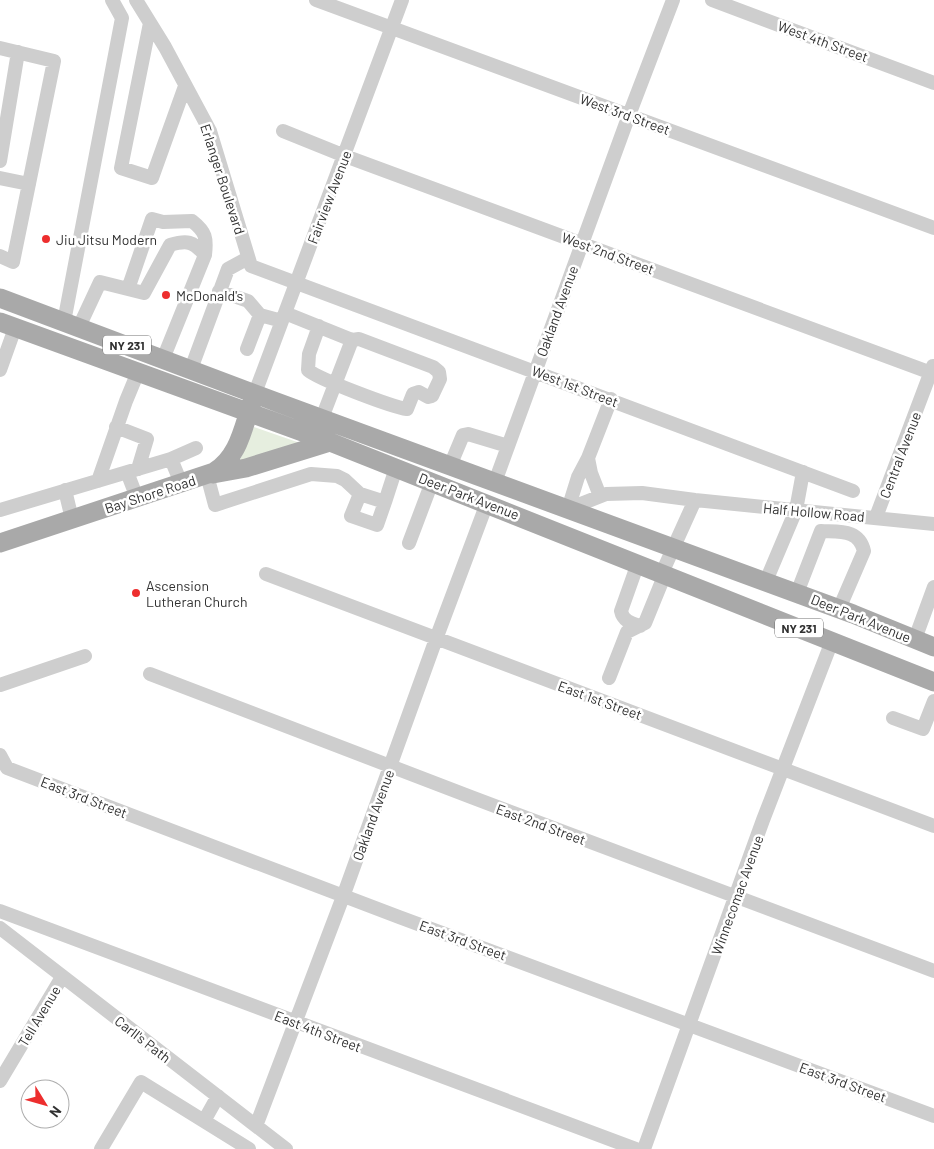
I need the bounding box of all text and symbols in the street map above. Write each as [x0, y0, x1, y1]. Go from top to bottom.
street label: West 4th Street [775, 17, 871, 65]
street label: West 3rd Street [578, 90, 672, 138]
street label: Erlanger Boulevard [197, 122, 249, 236]
street label: Fairview Avenue [303, 148, 355, 246]
street label: West 2nd Street [559, 228, 657, 278]
place label: Jiu Jitsu Modern [56, 231, 157, 248]
marker: Jiu Jitsu Modern [40, 233, 52, 245]
street label: Oakland Avenue [533, 263, 581, 359]
place label: McDonald's [176, 287, 244, 304]
marker: McDonald's [160, 289, 172, 301]
road number: NY 231 [103, 336, 151, 354]
street label: West 1st Street [529, 362, 621, 410]
street label: Central Avenue [876, 409, 924, 501]
street label: Deer Park Avenue [416, 469, 522, 523]
street label: Bay Shore Road [102, 471, 198, 517]
street label: Half Hollow Road [763, 499, 865, 525]
place label: Ascension Lutheran Church [146, 577, 247, 610]
marker: Ascension Lutheran Church [130, 587, 142, 599]
street label: Deer Park Avenue [809, 590, 913, 646]
road number: NY 231 [775, 618, 823, 638]
street label: East 1st Street [556, 677, 644, 723]
street label: Oakland Avenue [349, 767, 397, 863]
street label: East 3rd Street [38, 773, 130, 821]
street label: East 2nd Street [494, 800, 588, 848]
street label: Winnecomac Avenue [707, 833, 767, 957]
street label: East 3rd Street [417, 916, 509, 964]
street label: Tell Avenue [14, 982, 64, 1050]
street label: East 4th Street [272, 1007, 364, 1055]
street label: Carll's Path [112, 1012, 174, 1066]
street label: East 3rd Street [797, 1058, 889, 1106]
north arrow [20, 1079, 70, 1129]
text: N [46, 1103, 65, 1121]

